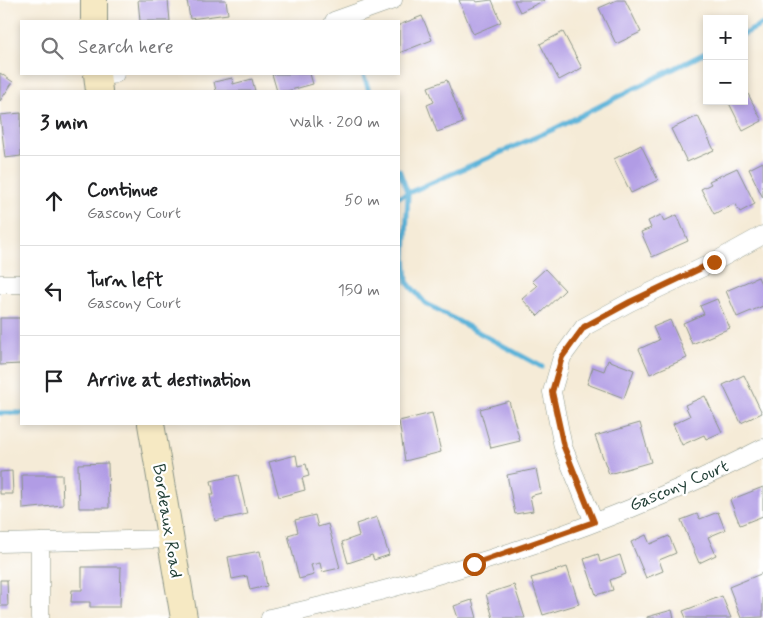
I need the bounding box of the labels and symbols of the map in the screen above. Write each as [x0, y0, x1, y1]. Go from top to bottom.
route end [703, 251, 726, 274]
street label: Gascony Court [626, 454, 733, 518]
street label: Bordeaux Road [146, 462, 188, 580]
route start [463, 553, 486, 576]

